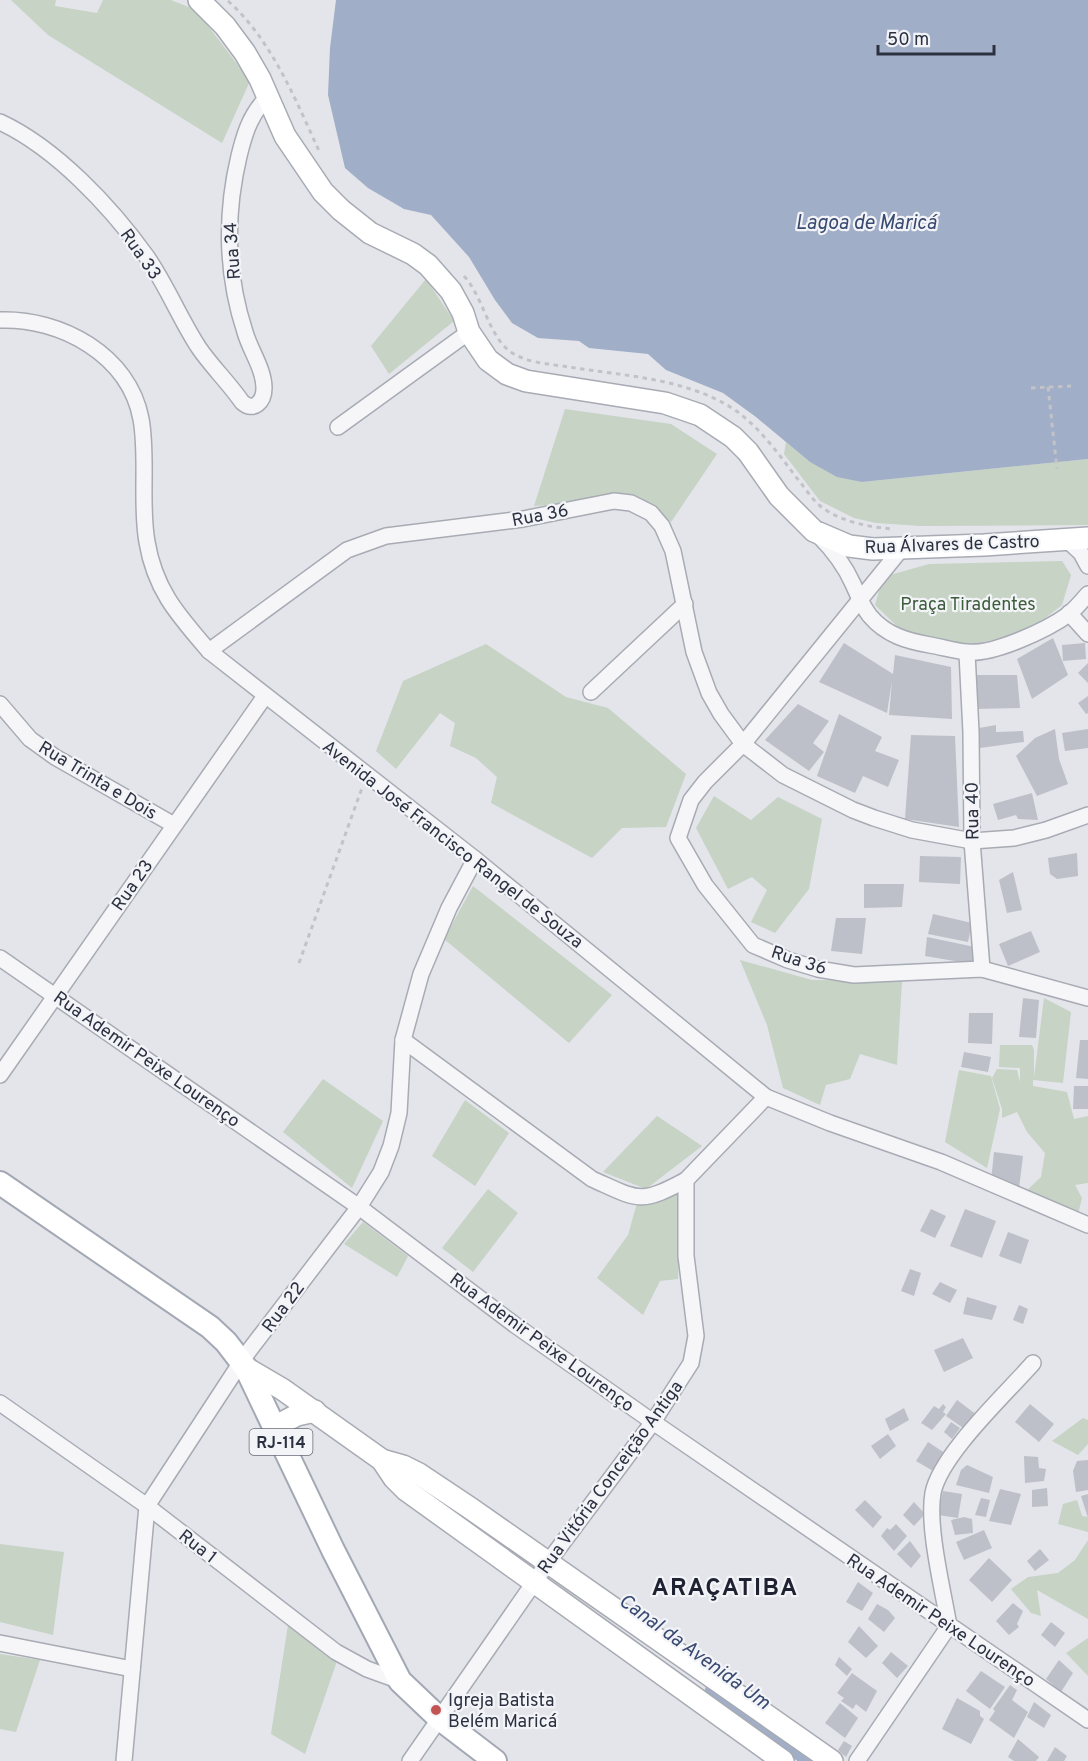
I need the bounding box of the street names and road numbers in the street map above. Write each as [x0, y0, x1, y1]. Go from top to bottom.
street label: Rua 34 [220, 221, 247, 280]
street label: Rua 33 [114, 225, 166, 285]
street label: Rua 36 [510, 500, 571, 533]
street label: Rua Álvares de Castro [864, 529, 1040, 560]
street label: Avenida José Francisco Rangel de Souza [317, 736, 587, 954]
street label: Rua Trinta e Dois [34, 737, 161, 826]
street label: Rua 40 [961, 782, 986, 840]
street label: Rua 23 [107, 856, 159, 916]
street label: Rua 36 [768, 942, 829, 981]
street label: Rua Ademir Peixe Lourenço [48, 987, 244, 1134]
street label: Rua Ademir Peixe Lourenço [444, 1268, 638, 1418]
street label: Rua 22 [258, 1278, 311, 1338]
street label: Rua Vitória Conceição Antiga [533, 1377, 689, 1579]
road number: RJ-114 [250, 1429, 312, 1455]
street label: Rua 1 [173, 1525, 221, 1569]
street label: Rua Ademir Peixe Lourenço [841, 1549, 1039, 1693]

